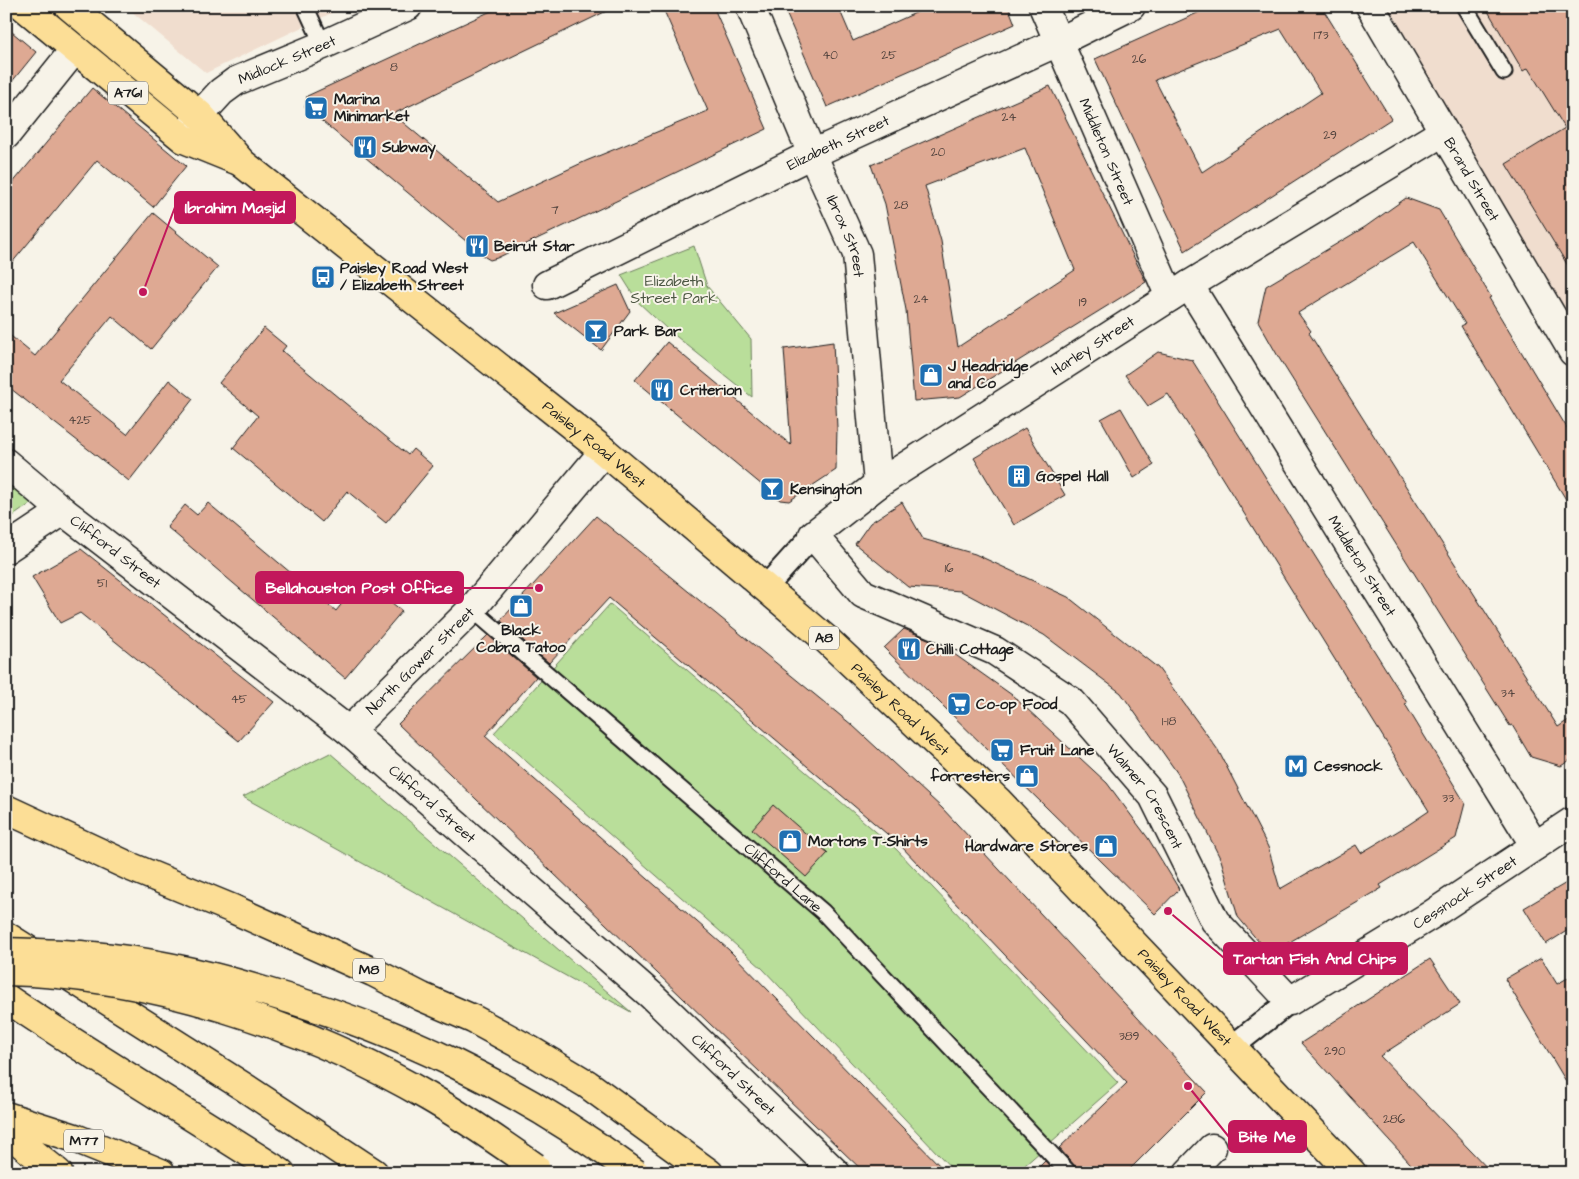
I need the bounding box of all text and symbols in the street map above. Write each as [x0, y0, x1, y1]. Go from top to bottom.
house number: 173 [1313, 27, 1329, 44]
street label: Midlock Street [235, 30, 339, 90]
house number: 40 [822, 47, 838, 64]
house number: 25 [881, 47, 897, 64]
house number: 26 [1132, 51, 1147, 68]
house number: 8 [390, 59, 398, 76]
road number: A761 [108, 82, 148, 105]
place label: Marina Minimarket [334, 89, 410, 127]
supermarket icon: Marina Minimarket [303, 95, 329, 121]
street label: Middleton Street [1074, 95, 1139, 209]
house number: 24 [1001, 109, 1017, 126]
street label: Elizabeth Street [783, 110, 893, 175]
house number: 29 [1323, 127, 1337, 144]
street label: Brand Street [1439, 133, 1505, 225]
restaurant icon: Subway [352, 134, 378, 160]
place label: Subway [381, 137, 436, 159]
house number: 20 [931, 144, 946, 161]
callout: Ibrahim Masjid [175, 192, 295, 223]
street label: Ibrox Street [821, 192, 870, 278]
text: Ibrahim Masjid [185, 197, 286, 219]
house number: 28 [894, 197, 909, 214]
house number: 7 [551, 202, 559, 219]
restaurant icon: Beirut Star [464, 233, 490, 259]
place label: Beirut Star [494, 236, 575, 257]
place label: Paisley Road West / Elizabeth Street [340, 258, 469, 296]
bus stop icon: Paisley Road West / Elizabeth Street [310, 264, 336, 290]
park label: Elizabeth Street Park [631, 271, 717, 309]
house number: 24 [913, 291, 929, 308]
house number: 19 [1079, 294, 1087, 311]
street label: Harley Street [1047, 311, 1140, 382]
bar icon: Park Bar [583, 318, 609, 344]
place label: Park Bar [614, 321, 682, 342]
place label: J Headridge and Co [947, 356, 1029, 394]
shop icon: J Headridge and Co [918, 362, 944, 388]
restaurant icon: Criterion [649, 377, 675, 403]
place label: Criterion [680, 380, 742, 401]
street label: Paisley Road West [538, 396, 651, 493]
house number: 425 [68, 412, 92, 429]
building icon: Gospel Hall [1006, 463, 1032, 489]
place label: Gospel Hall [1036, 466, 1109, 487]
bar icon: Kensington [759, 476, 785, 502]
place label: Kensington [790, 479, 862, 502]
street label: Clifford Street [66, 510, 166, 593]
street label: Middleton Street [1323, 511, 1401, 620]
house number: 16 [944, 560, 954, 577]
callout: Bellahouston Post Office [256, 572, 463, 603]
house number: 51 [97, 575, 107, 592]
text: Bellahouston Post Office [265, 577, 453, 599]
shop icon: Black Cobra Tatoo [508, 593, 534, 619]
street label: North Gower Street [361, 602, 479, 719]
place label: Black Cobra Tatoo [476, 620, 566, 658]
road number: A8 [809, 626, 839, 650]
restaurant icon: Chilli Cottage [896, 636, 922, 662]
place label: Chilli Cottage [926, 639, 1014, 662]
street label: Paisley Road West [847, 658, 954, 761]
house number: 34 [1501, 685, 1515, 702]
house number: 45 [231, 691, 248, 708]
supermarket icon: Co-op Food [946, 691, 972, 717]
place label: Co-op Food [976, 694, 1058, 715]
house number: 1-18 [1162, 713, 1177, 730]
supermarket icon: Fruit Lane [989, 737, 1015, 763]
street label: Walmer Crescent [1102, 739, 1188, 853]
place label: Fruit Lane [1020, 740, 1094, 761]
metro station icon: Cessnock [1283, 753, 1309, 779]
place label: Cessnock [1314, 756, 1383, 777]
street label: Clifford Street [384, 760, 481, 848]
shop icon: forresters [1014, 763, 1040, 789]
place label: forresters [929, 766, 1010, 787]
house number: 33 [1442, 790, 1454, 807]
shop icon: Mortons T-Shirts [777, 828, 803, 854]
place label: Mortons T-Shirts [808, 831, 928, 852]
shop icon: Hardware Stores [1093, 833, 1119, 859]
place label: Hardware Stores [965, 836, 1088, 857]
street label: Clifford Lane [739, 838, 827, 917]
street label: Cessnock Street [1409, 850, 1521, 934]
callout: Tartan Fish And Chips [1224, 943, 1407, 974]
street label: Paisley Road West [1133, 944, 1237, 1051]
text: Tartan Fish And Chips [1232, 948, 1397, 970]
road number: M8 [353, 958, 385, 982]
house number: 389 [1119, 1028, 1140, 1045]
street label: Clifford Street [687, 1029, 780, 1120]
house number: 290 [1324, 1043, 1346, 1060]
house number: 286 [1383, 1111, 1406, 1128]
callout: Bite Me [1229, 1121, 1306, 1152]
text: Bite Me [1238, 1126, 1296, 1148]
road number: M77 [64, 1130, 104, 1152]

